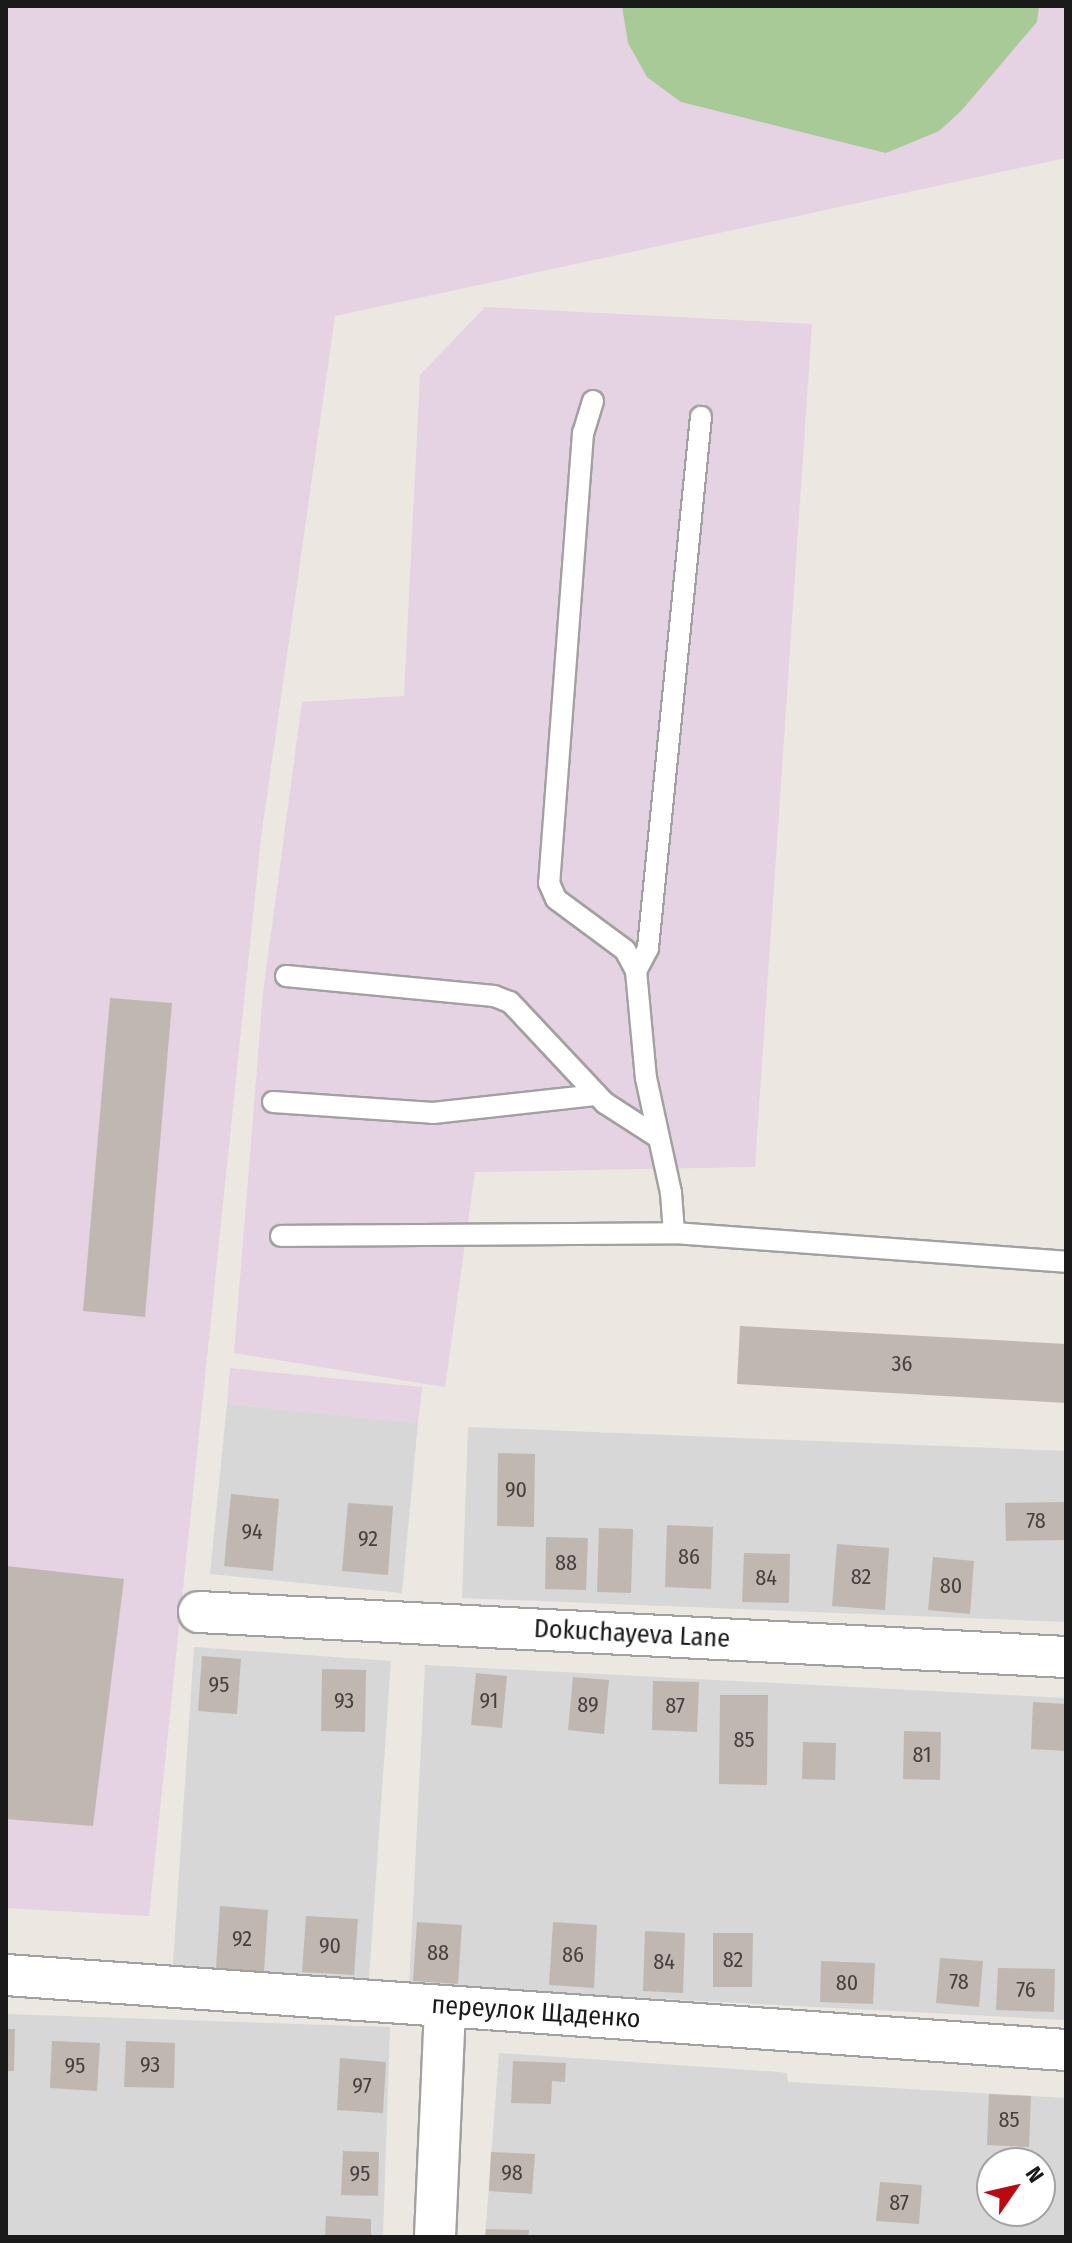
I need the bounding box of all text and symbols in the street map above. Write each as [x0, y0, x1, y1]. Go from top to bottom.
house number: 36 [892, 1351, 912, 1377]
house number: 90 [505, 1477, 527, 1503]
house number: 78 [1026, 1508, 1046, 1534]
house number: 94 [241, 1519, 263, 1545]
house number: 92 [358, 1526, 378, 1552]
house number: 86 [678, 1544, 700, 1570]
house number: 88 [555, 1550, 577, 1576]
house number: 82 [851, 1564, 871, 1590]
house number: 84 [755, 1565, 777, 1591]
house number: 80 [940, 1573, 962, 1599]
street label: Dokuchayeva Lane [533, 1613, 731, 1655]
house number: 95 [209, 1672, 229, 1698]
house number: 93 [334, 1688, 354, 1714]
house number: 91 [480, 1688, 498, 1714]
house number: 89 [577, 1692, 599, 1718]
house number: 87 [665, 1693, 685, 1719]
house number: 85 [733, 1727, 755, 1753]
house number: 81 [912, 1742, 932, 1768]
house number: 92 [232, 1926, 252, 1952]
house number: 90 [319, 1933, 341, 1959]
house number: 88 [427, 1940, 449, 1966]
house number: 86 [562, 1942, 584, 1968]
house number: 82 [723, 1947, 743, 1973]
house number: 84 [653, 1949, 675, 1975]
house number: 78 [949, 1969, 969, 1995]
house number: 80 [836, 1970, 858, 1996]
house number: 76 [1016, 1977, 1036, 2003]
street label: переулок Щаденко [430, 1989, 642, 2035]
house number: 93 [140, 2052, 160, 2078]
house number: 95 [65, 2053, 85, 2079]
house number: 97 [352, 2073, 372, 2099]
house number: 85 [998, 2107, 1020, 2133]
north arrow [976, 2147, 1056, 2227]
house number: 98 [501, 2160, 523, 2186]
house number: 95 [350, 2161, 370, 2187]
text: N [1020, 2161, 1050, 2187]
house number: 87 [889, 2190, 909, 2216]

